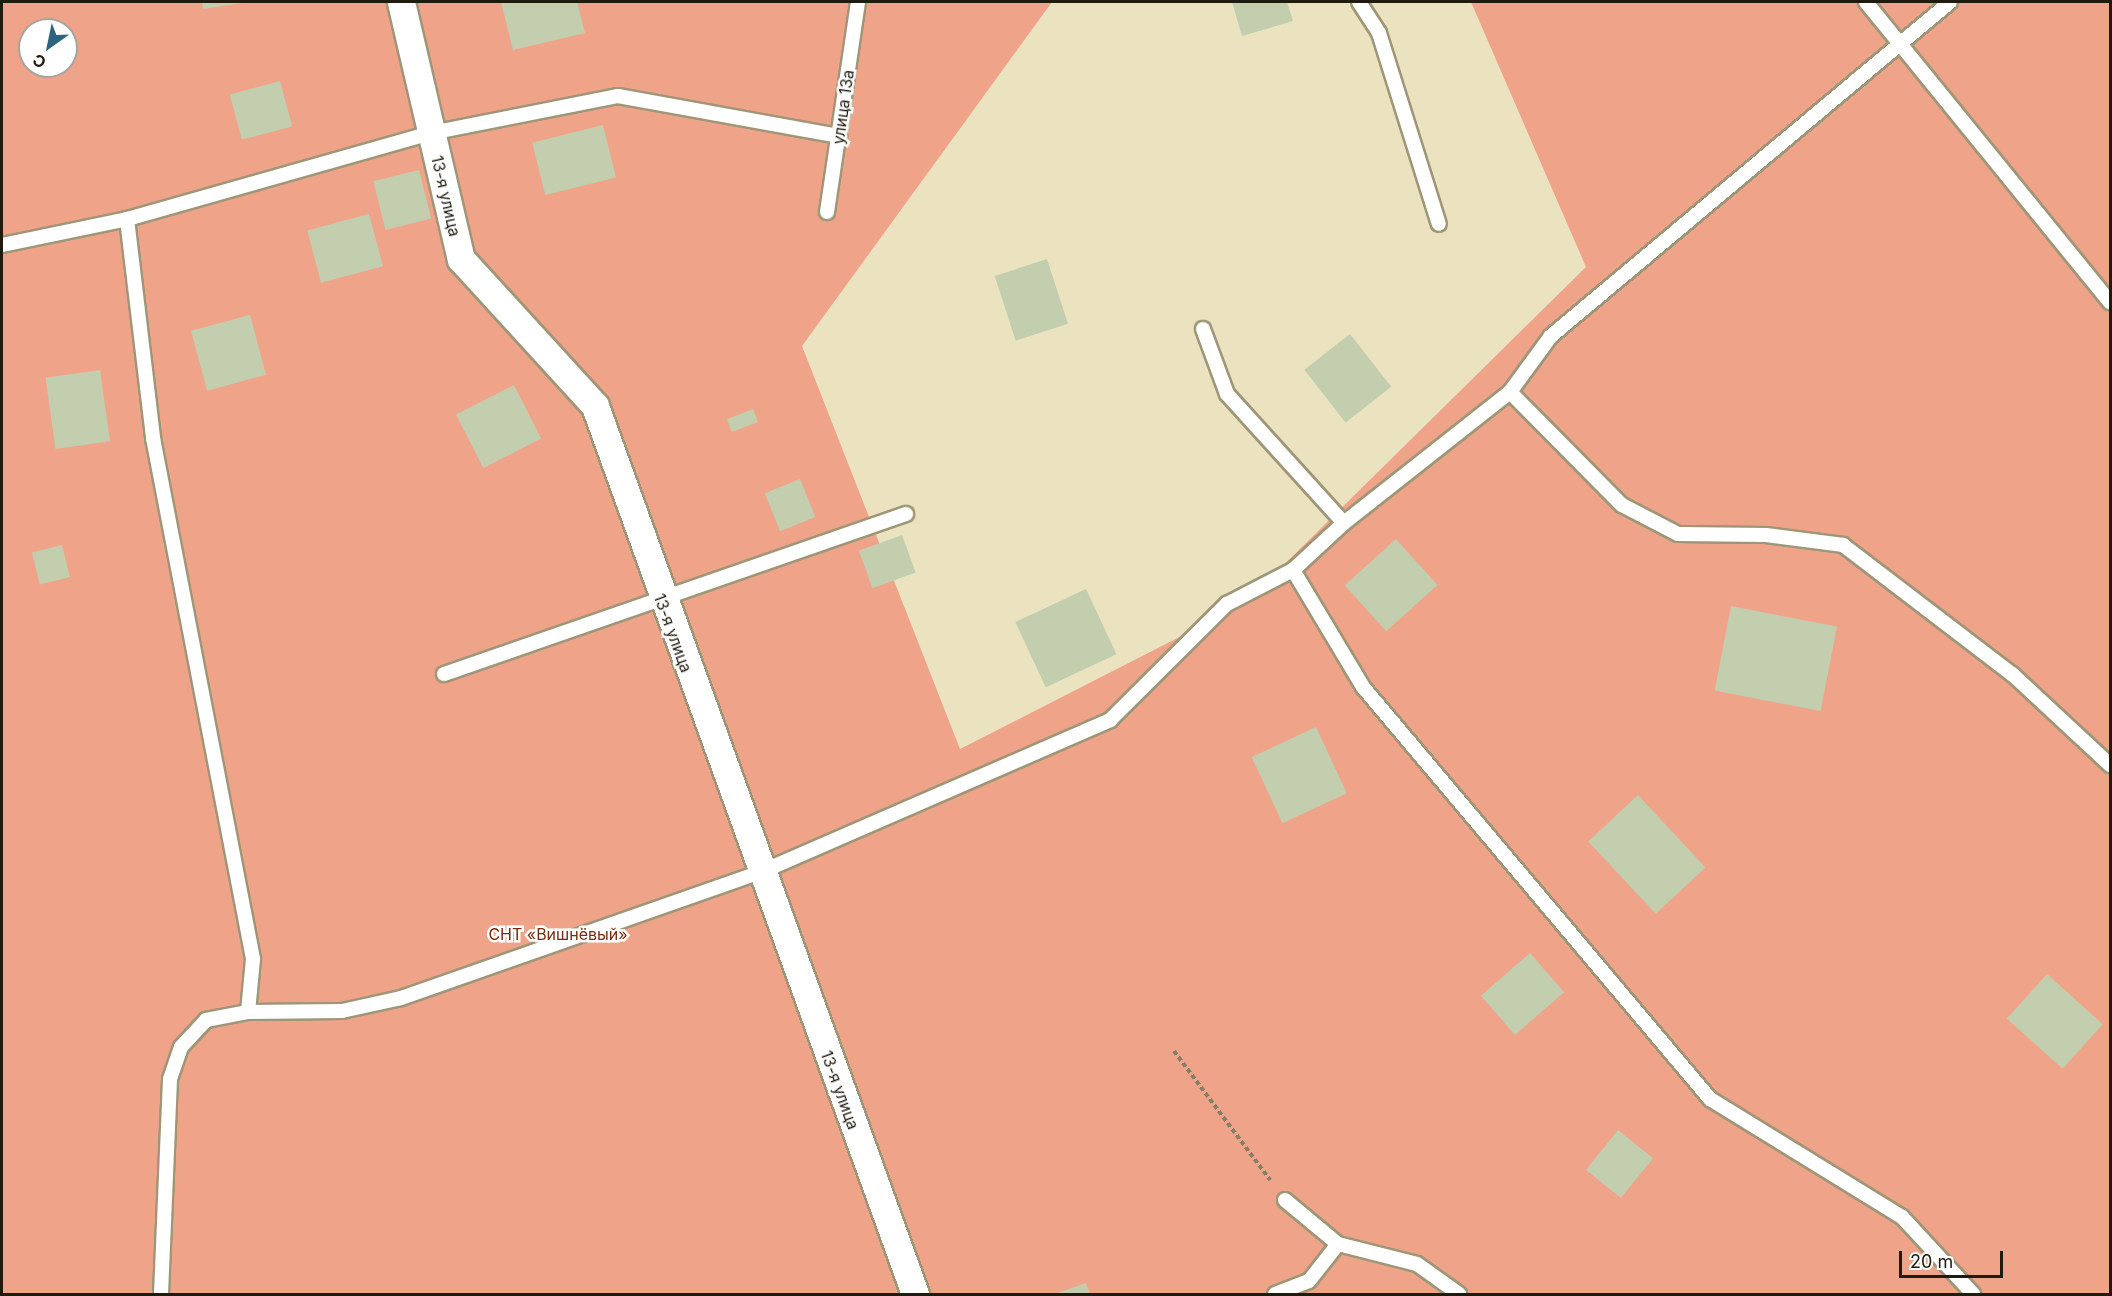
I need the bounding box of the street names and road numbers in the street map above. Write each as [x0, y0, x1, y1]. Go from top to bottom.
street label: улица 13а [828, 68, 858, 146]
street label: 13-я улица [427, 154, 465, 238]
street label: 13-я улица [650, 591, 696, 675]
street label: 13-я улица [817, 1048, 863, 1132]

